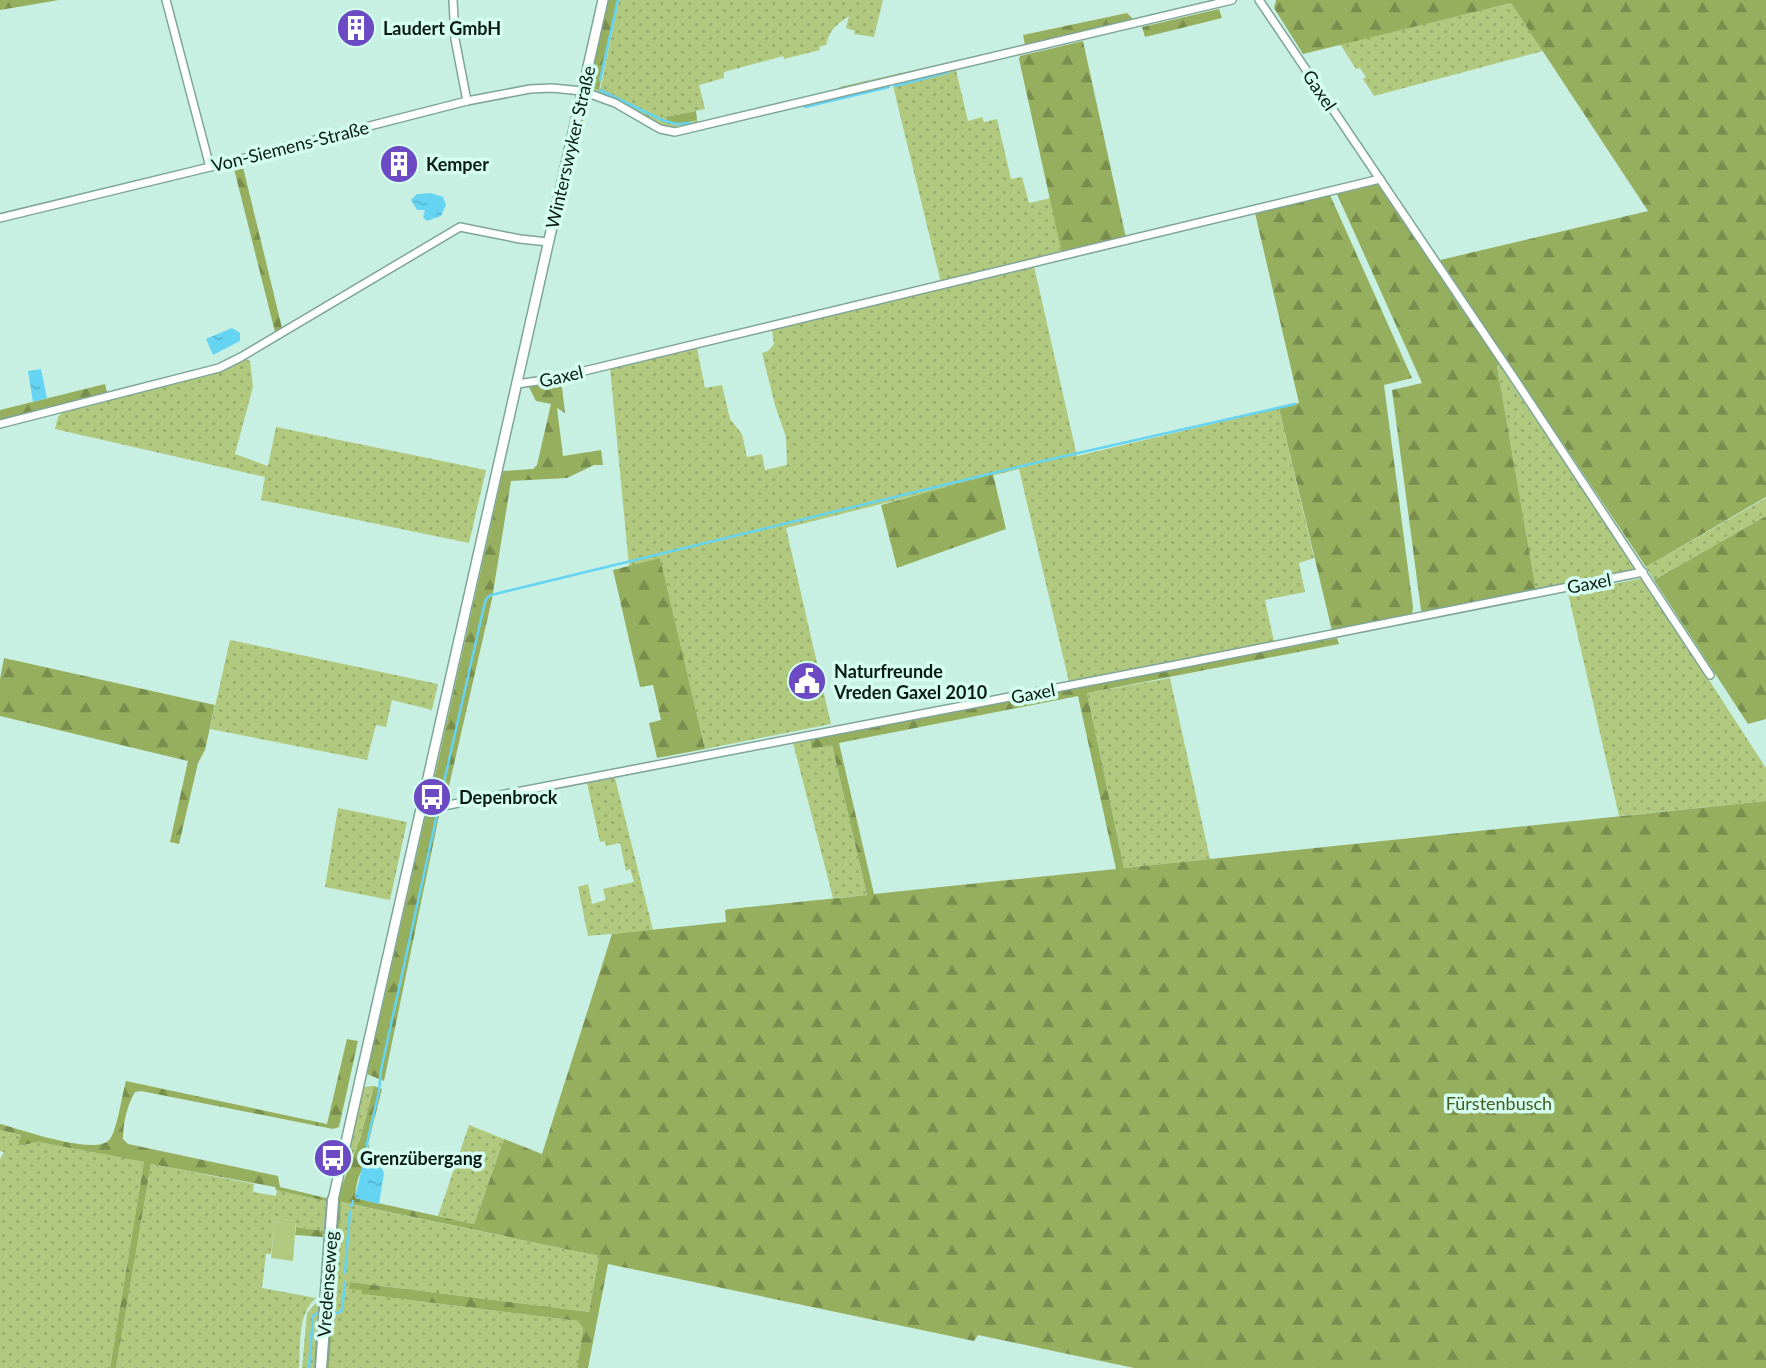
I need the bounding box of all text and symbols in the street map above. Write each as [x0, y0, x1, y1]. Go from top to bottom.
building icon: Laudert GmbH [335, 7, 377, 49]
place label: Laudert GmbH [383, 17, 501, 39]
street label: Winterswyker Straße [541, 63, 599, 231]
street label: Gaxel [1298, 65, 1342, 115]
street label: Von-Siemens-Straße [209, 116, 371, 176]
building icon: Kemper [378, 143, 420, 185]
place label: Kemper [426, 153, 489, 175]
street label: Gaxel [537, 360, 585, 392]
street label: Gaxel [1565, 568, 1613, 598]
public building icon: Naturfreunde Vreden Gaxel 2010 [786, 660, 828, 702]
place label: Naturfreunde Vreden Gaxel 2010 [833, 660, 987, 703]
street label: Gaxel [1009, 678, 1057, 708]
bus stop icon: Depenbrock [411, 776, 453, 818]
place label: Depenbrock [459, 786, 558, 808]
park label: Fürstenbusch [1446, 1092, 1552, 1114]
bus stop icon: Grenzübergang [312, 1137, 354, 1179]
place label: Grenzübergang [360, 1147, 483, 1169]
street label: Vredenseweg [312, 1230, 342, 1338]

